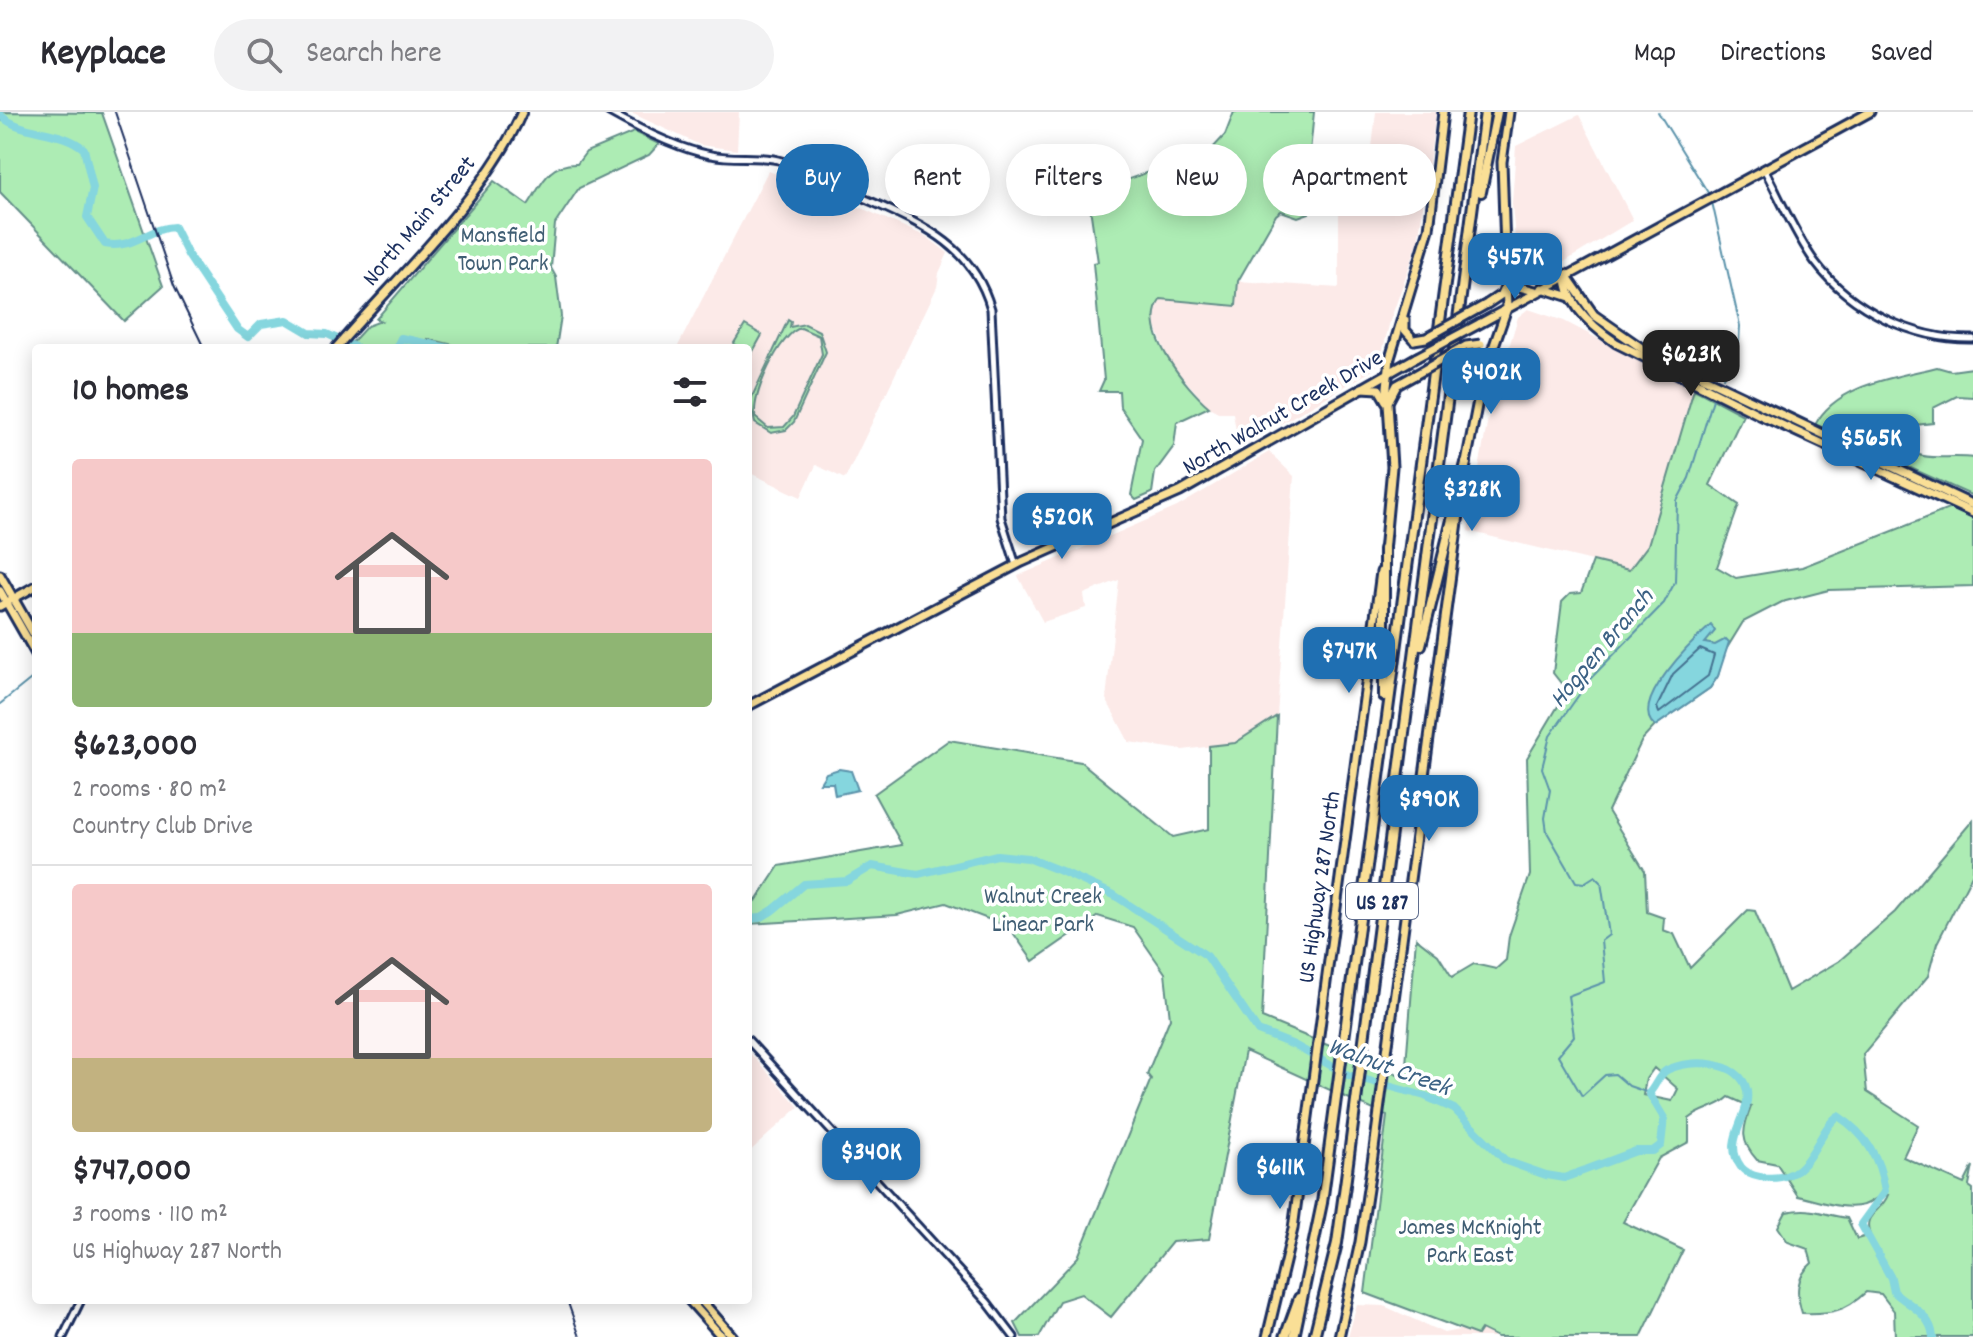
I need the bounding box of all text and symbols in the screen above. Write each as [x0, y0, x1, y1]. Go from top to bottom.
search box [214, 19, 774, 91]
text: Keyplace [40, 28, 166, 83]
icon: search [242, 33, 286, 77]
text: Search here [306, 34, 442, 77]
text: Map [1634, 35, 1676, 75]
text: Directions [1720, 35, 1826, 75]
text: Saved [1870, 35, 1933, 75]
chip: Buy [776, 144, 869, 216]
chip: Rent [885, 144, 990, 216]
chip: Filters [1006, 144, 1131, 216]
chip: New [1147, 144, 1247, 216]
chip: Apartment [1263, 144, 1436, 216]
street label: North Main Street [355, 149, 485, 295]
park label: Mansfield Town Park [457, 220, 549, 282]
pin: $457K [1459, 233, 1571, 301]
text: $457K [1486, 240, 1544, 277]
pin: $623K [1635, 330, 1747, 398]
text: $623K [1661, 337, 1721, 374]
street label: North Walnut Creek Drive [1177, 342, 1390, 485]
pin: $402K [1435, 348, 1547, 416]
text: $402K [1460, 355, 1522, 392]
text: 10 homes [72, 368, 189, 417]
icon: filters [668, 370, 712, 414]
pin: $565K [1815, 414, 1927, 482]
text: $565K [1840, 421, 1902, 458]
pin: $328K [1416, 465, 1528, 533]
text: $328K [1443, 472, 1501, 509]
pin: $520K [1006, 493, 1118, 561]
text: $520K [1031, 500, 1093, 537]
icon: home [320, 511, 464, 655]
water label: Hogpen Branch [1542, 581, 1665, 717]
pin: $747K [1293, 627, 1405, 695]
text: $747K [1321, 634, 1377, 671]
text: $623,000 [72, 723, 198, 772]
text: 2 rooms · 80 m² [72, 772, 227, 809]
pin: $890K [1373, 775, 1485, 843]
text: $890K [1398, 782, 1460, 819]
street label: US Highway 287 North [1291, 789, 1351, 986]
text: Country Club Drive [72, 809, 253, 846]
park label: Walnut Creek Linear Park [984, 881, 1102, 943]
road number: US 287 [1346, 883, 1418, 919]
icon: home [320, 936, 464, 1080]
water label: Walnut Creek [1322, 1029, 1458, 1108]
pin: $340K [815, 1128, 927, 1196]
text: $340K [840, 1135, 902, 1172]
pin: $611K [1224, 1143, 1336, 1211]
text: $747,000 [72, 1148, 191, 1197]
text: $611K [1255, 1150, 1305, 1187]
text: 3 rooms · 110 m² [72, 1197, 228, 1234]
park label: James McKnight Park East [1398, 1212, 1542, 1274]
text: US Highway 287 North [72, 1234, 282, 1271]

